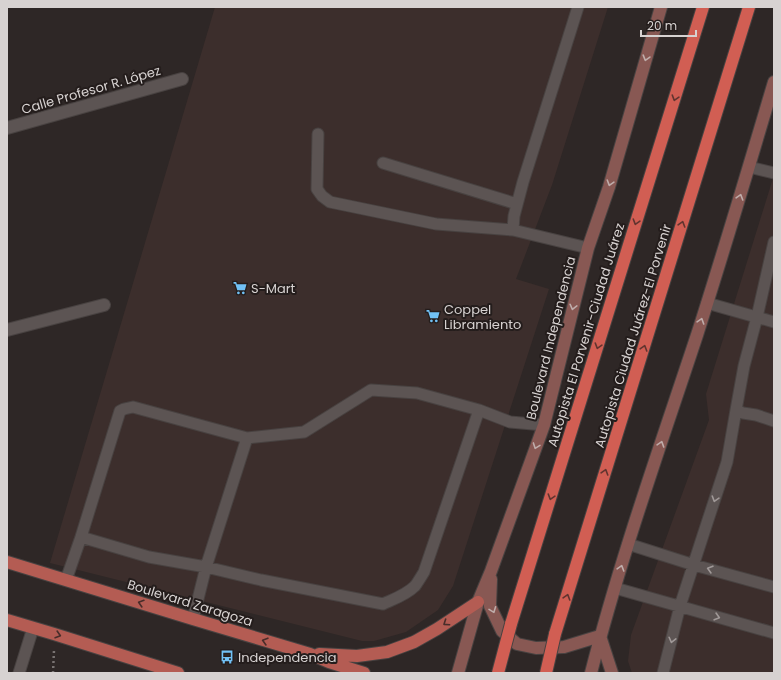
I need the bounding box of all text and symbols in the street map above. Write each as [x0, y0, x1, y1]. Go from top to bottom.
scale bar [641, 12, 696, 38]
text: 20 m [647, 17, 677, 34]
one-way arrow [642, 54, 651, 61]
street label: Calle Profesor R. López [19, 61, 163, 119]
one-way arrow [671, 94, 680, 101]
one-way arrow [606, 179, 615, 186]
one-way arrow [735, 193, 744, 200]
one-way arrow [632, 218, 641, 225]
street label: Autopista El Porvenir-Ciudad Juárez [543, 221, 629, 449]
one-way arrow [677, 221, 686, 228]
street label: Autopista Ciudad Juárez-El Porvenir [590, 222, 676, 450]
street label: Boulevard Independencia [522, 254, 580, 422]
place label: S-Mart [251, 279, 296, 298]
supermarket icon: S-Mart [232, 280, 248, 296]
place label: Coppel Libramiento [444, 300, 521, 334]
one-way arrow [569, 303, 578, 310]
supermarket icon: Coppel Libramiento [425, 308, 441, 324]
one-way arrow [696, 318, 705, 325]
one-way arrow [594, 342, 603, 349]
one-way arrow [639, 345, 647, 352]
one-way arrow [656, 441, 664, 448]
one-way arrow [533, 443, 541, 450]
one-way arrow [600, 469, 609, 476]
one-way arrow [547, 493, 556, 500]
one-way arrow [711, 495, 720, 502]
one-way arrow [616, 565, 625, 572]
one-way arrow [706, 565, 713, 574]
street label: Boulevard Zaragoza [125, 575, 255, 631]
one-way arrow [562, 593, 571, 600]
one-way arrow [138, 599, 145, 608]
one-way arrow [488, 606, 496, 613]
one-way arrow [714, 612, 721, 621]
one-way arrow [443, 618, 450, 626]
one-way arrow [54, 630, 61, 639]
one-way arrow [668, 636, 676, 643]
one-way arrow [262, 637, 269, 645]
place label: Independencia [238, 648, 337, 667]
bus stop icon: Independencia [219, 649, 235, 665]

